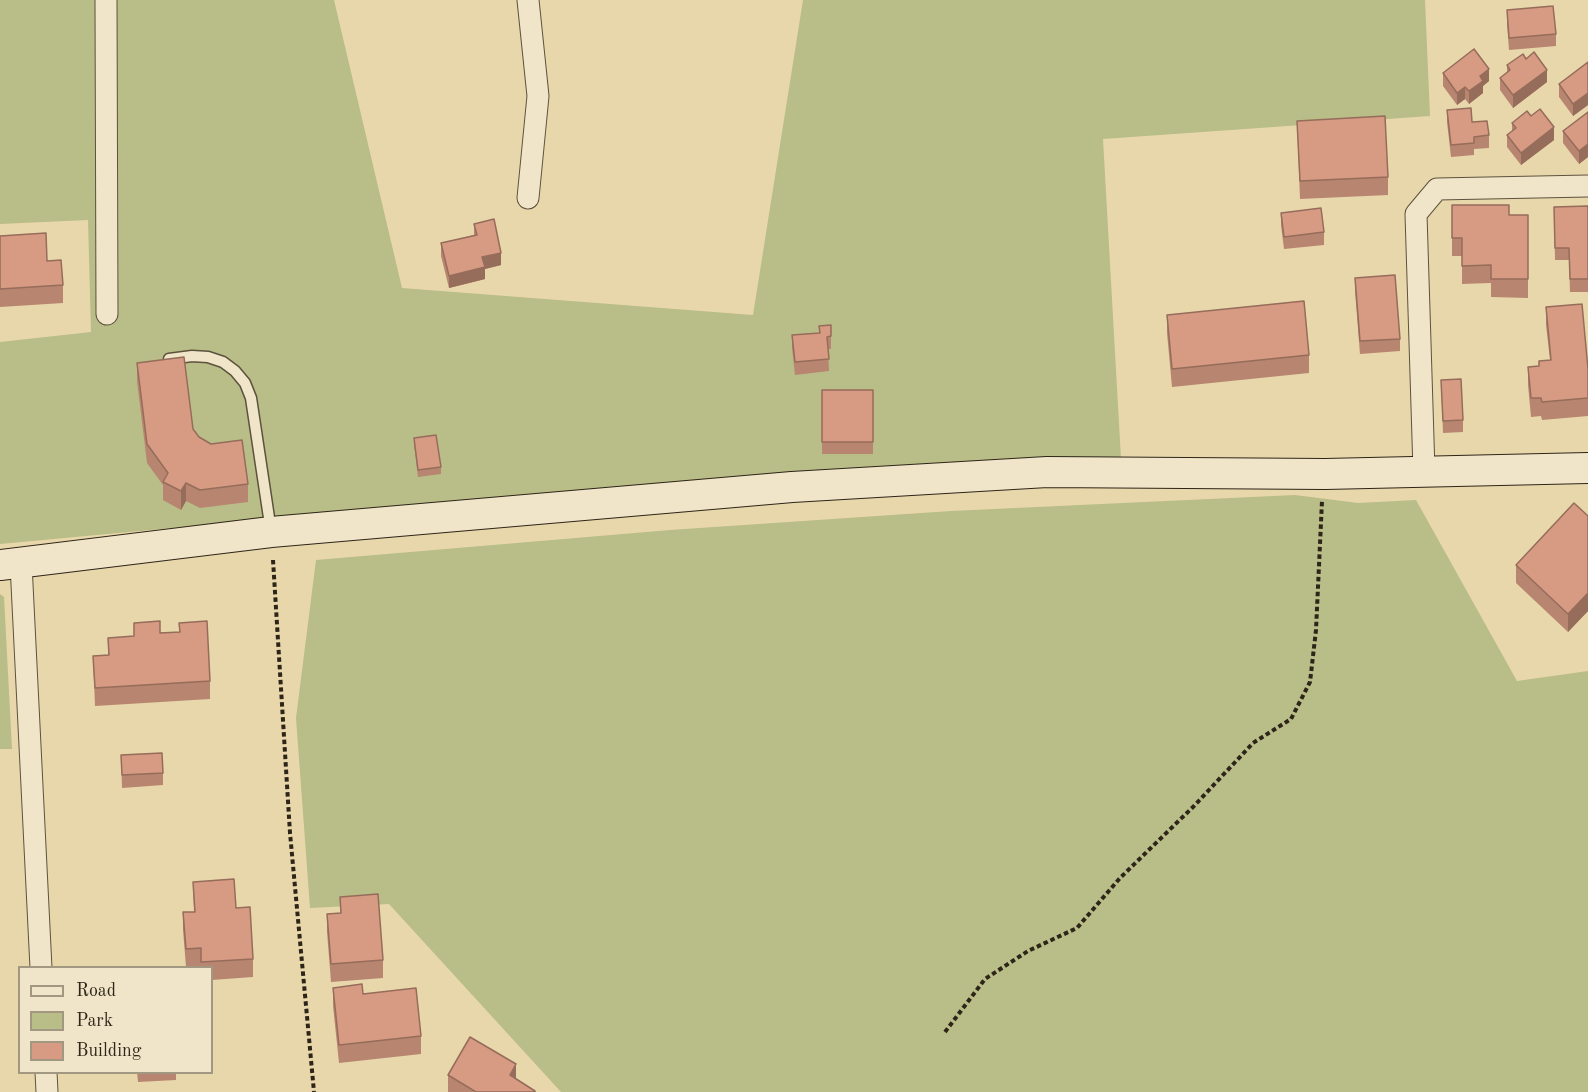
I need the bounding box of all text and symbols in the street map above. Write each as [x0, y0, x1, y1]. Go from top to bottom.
legend [18, 966, 213, 1074]
text: Road [76, 982, 116, 1000]
text: Park [76, 1012, 113, 1030]
text: Building [76, 1042, 141, 1060]

